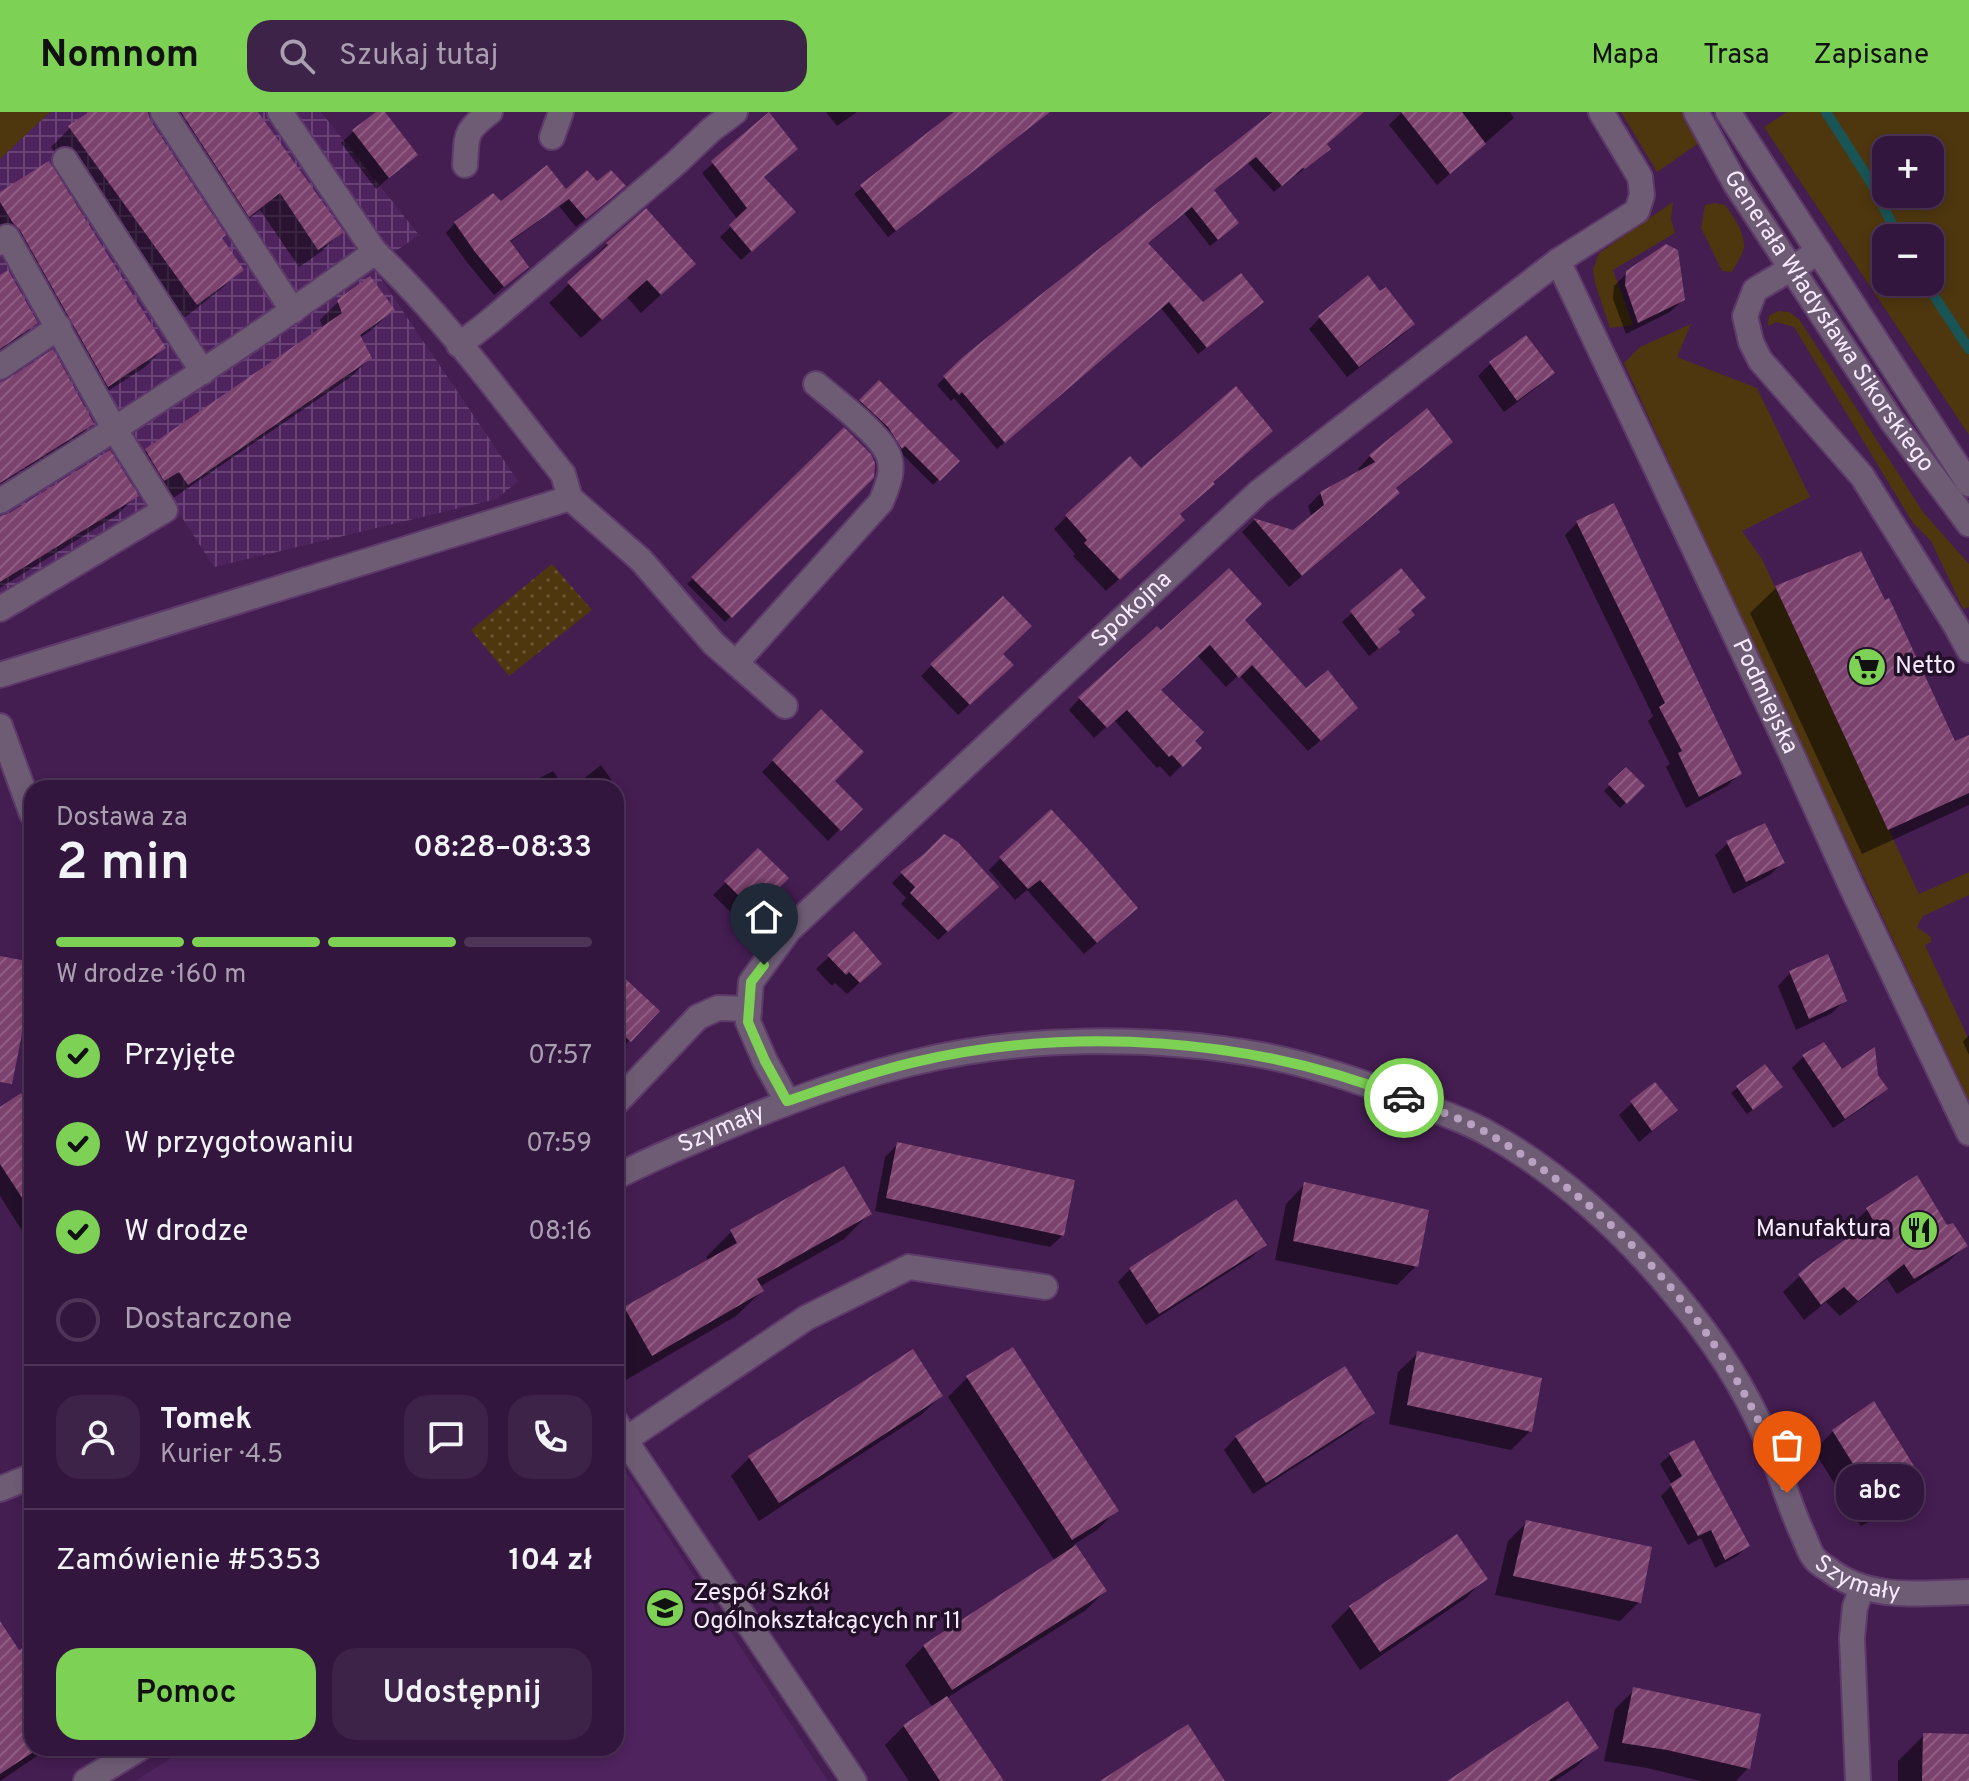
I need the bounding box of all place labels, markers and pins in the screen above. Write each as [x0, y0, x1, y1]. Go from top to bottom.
supermarket icon: Netto [1846, 646, 1888, 688]
place label: Netto [1895, 652, 1956, 682]
pin [730, 883, 798, 965]
restaurant icon: Manufaktura [1898, 1209, 1940, 1251]
place label: Manufaktura [1756, 1215, 1891, 1245]
pin [1753, 1411, 1821, 1493]
callout: abc [1835, 1465, 1923, 1521]
place label: Zespół Szkół Ogólnokształcących nr 11 [693, 1579, 961, 1637]
school or university icon: Zespół Szkół Ogólnokształcących nr 11 [644, 1587, 686, 1629]

